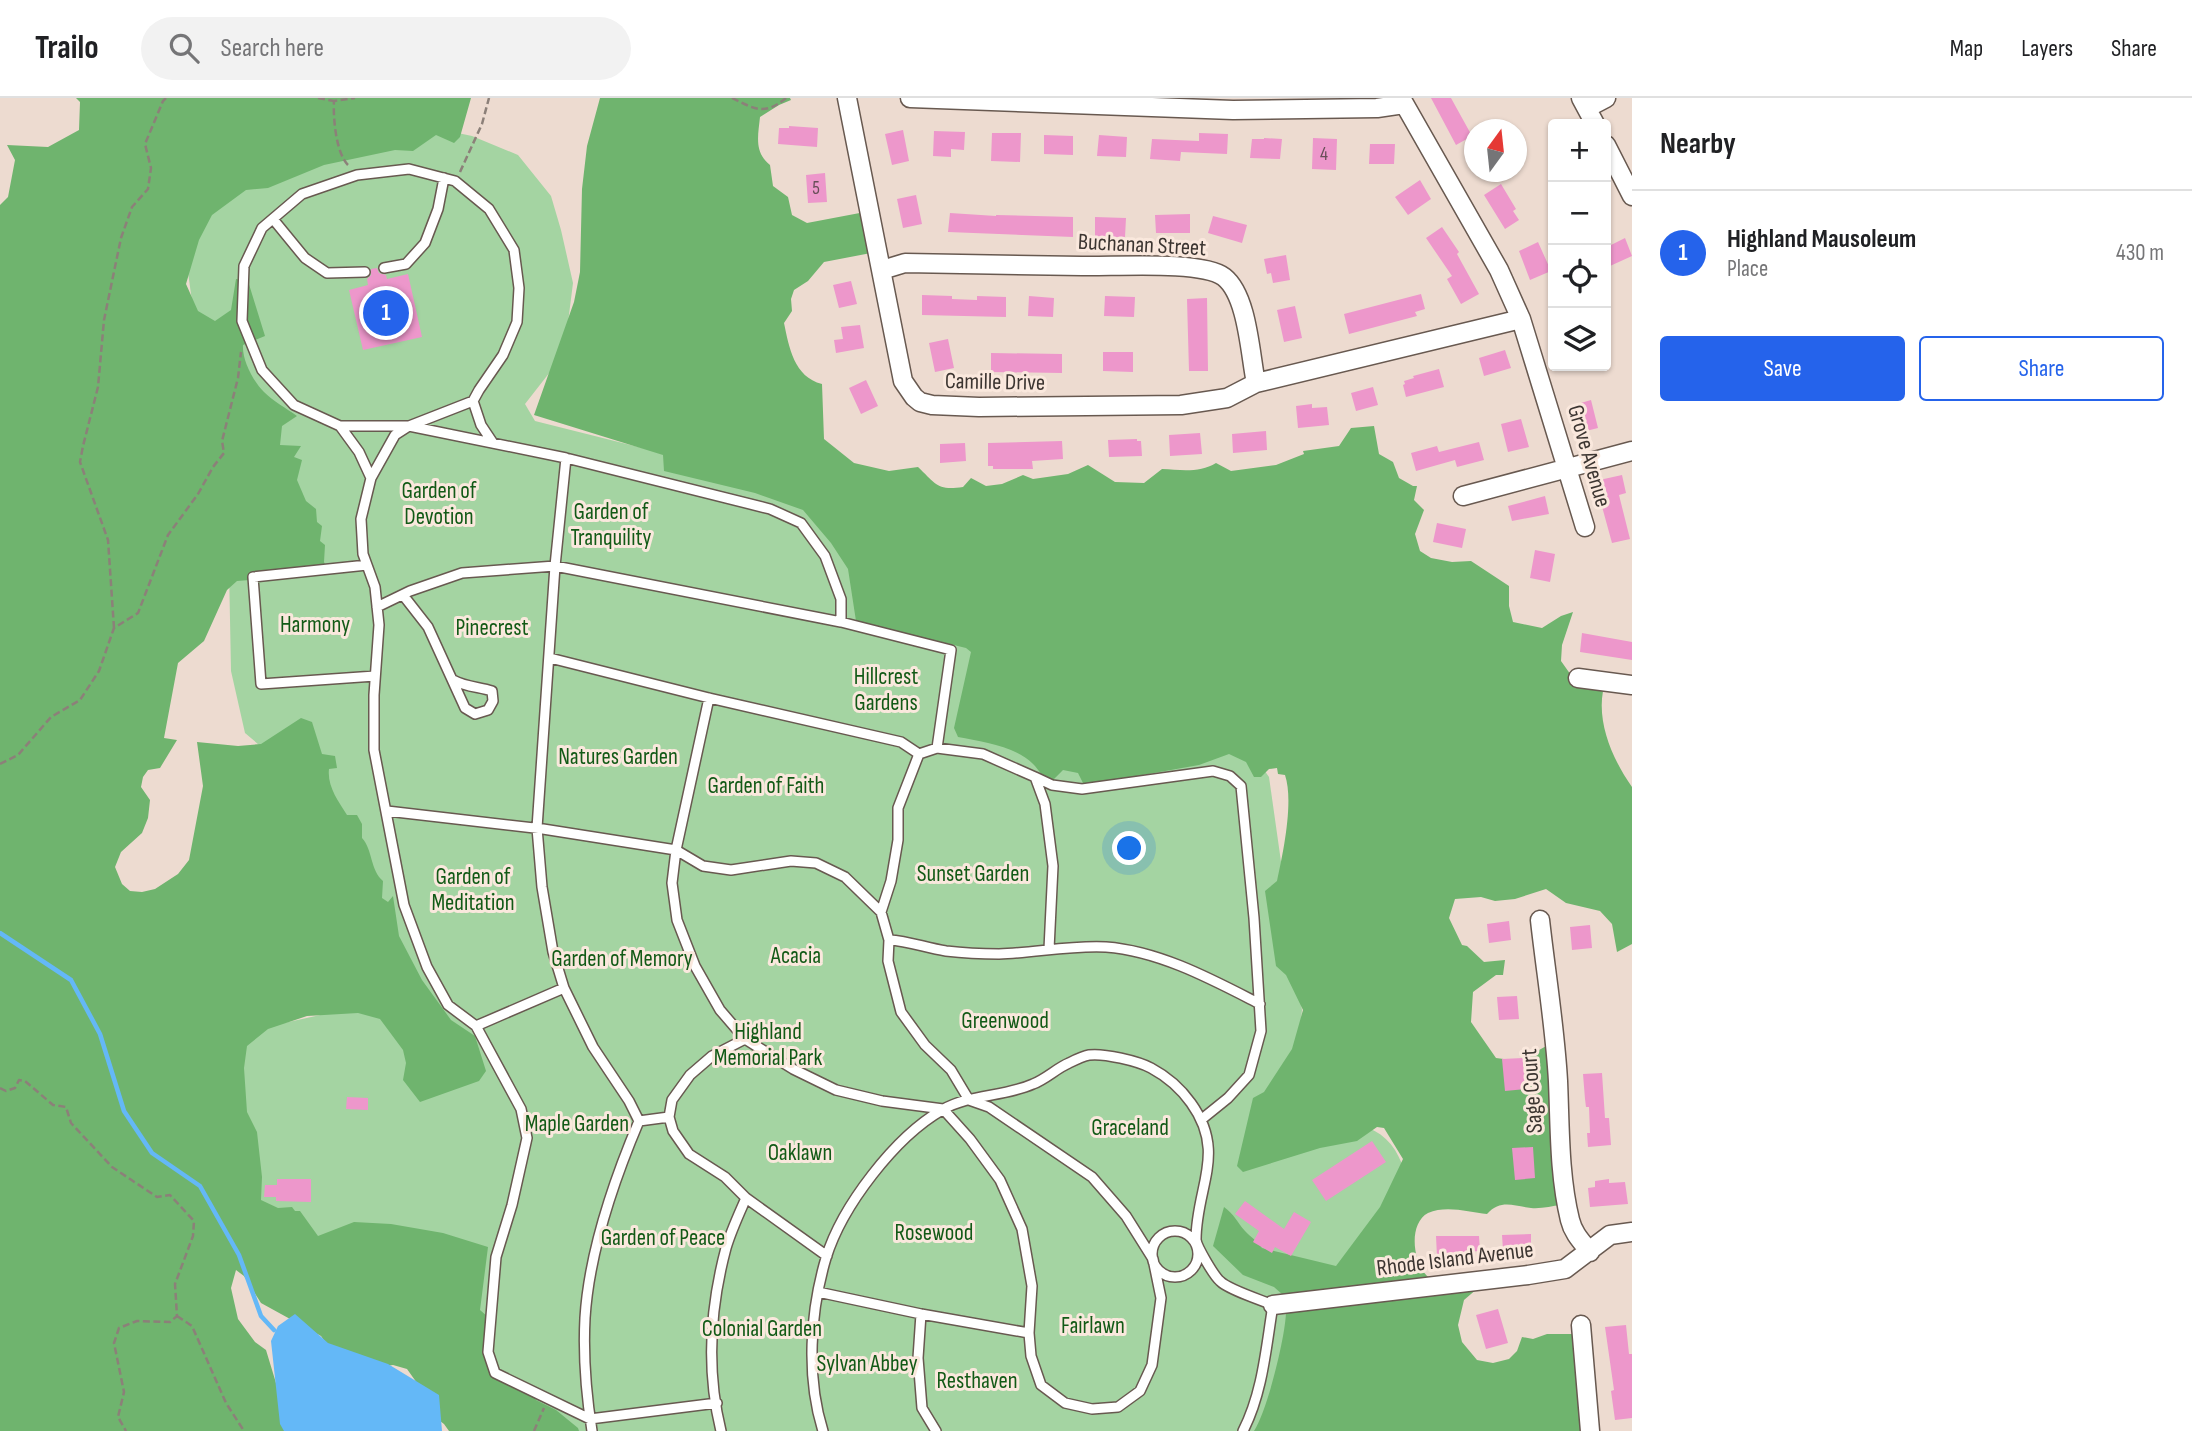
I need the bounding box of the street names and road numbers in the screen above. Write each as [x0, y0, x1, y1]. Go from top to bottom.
street label: Buchanan Street [1077, 228, 1207, 262]
street label: Camille Drive [945, 367, 1045, 397]
street label: Grove Avenue [1561, 402, 1617, 510]
street label: Sage Court [1515, 1048, 1549, 1134]
street label: Rhode Island Avenue [1375, 1235, 1535, 1283]

